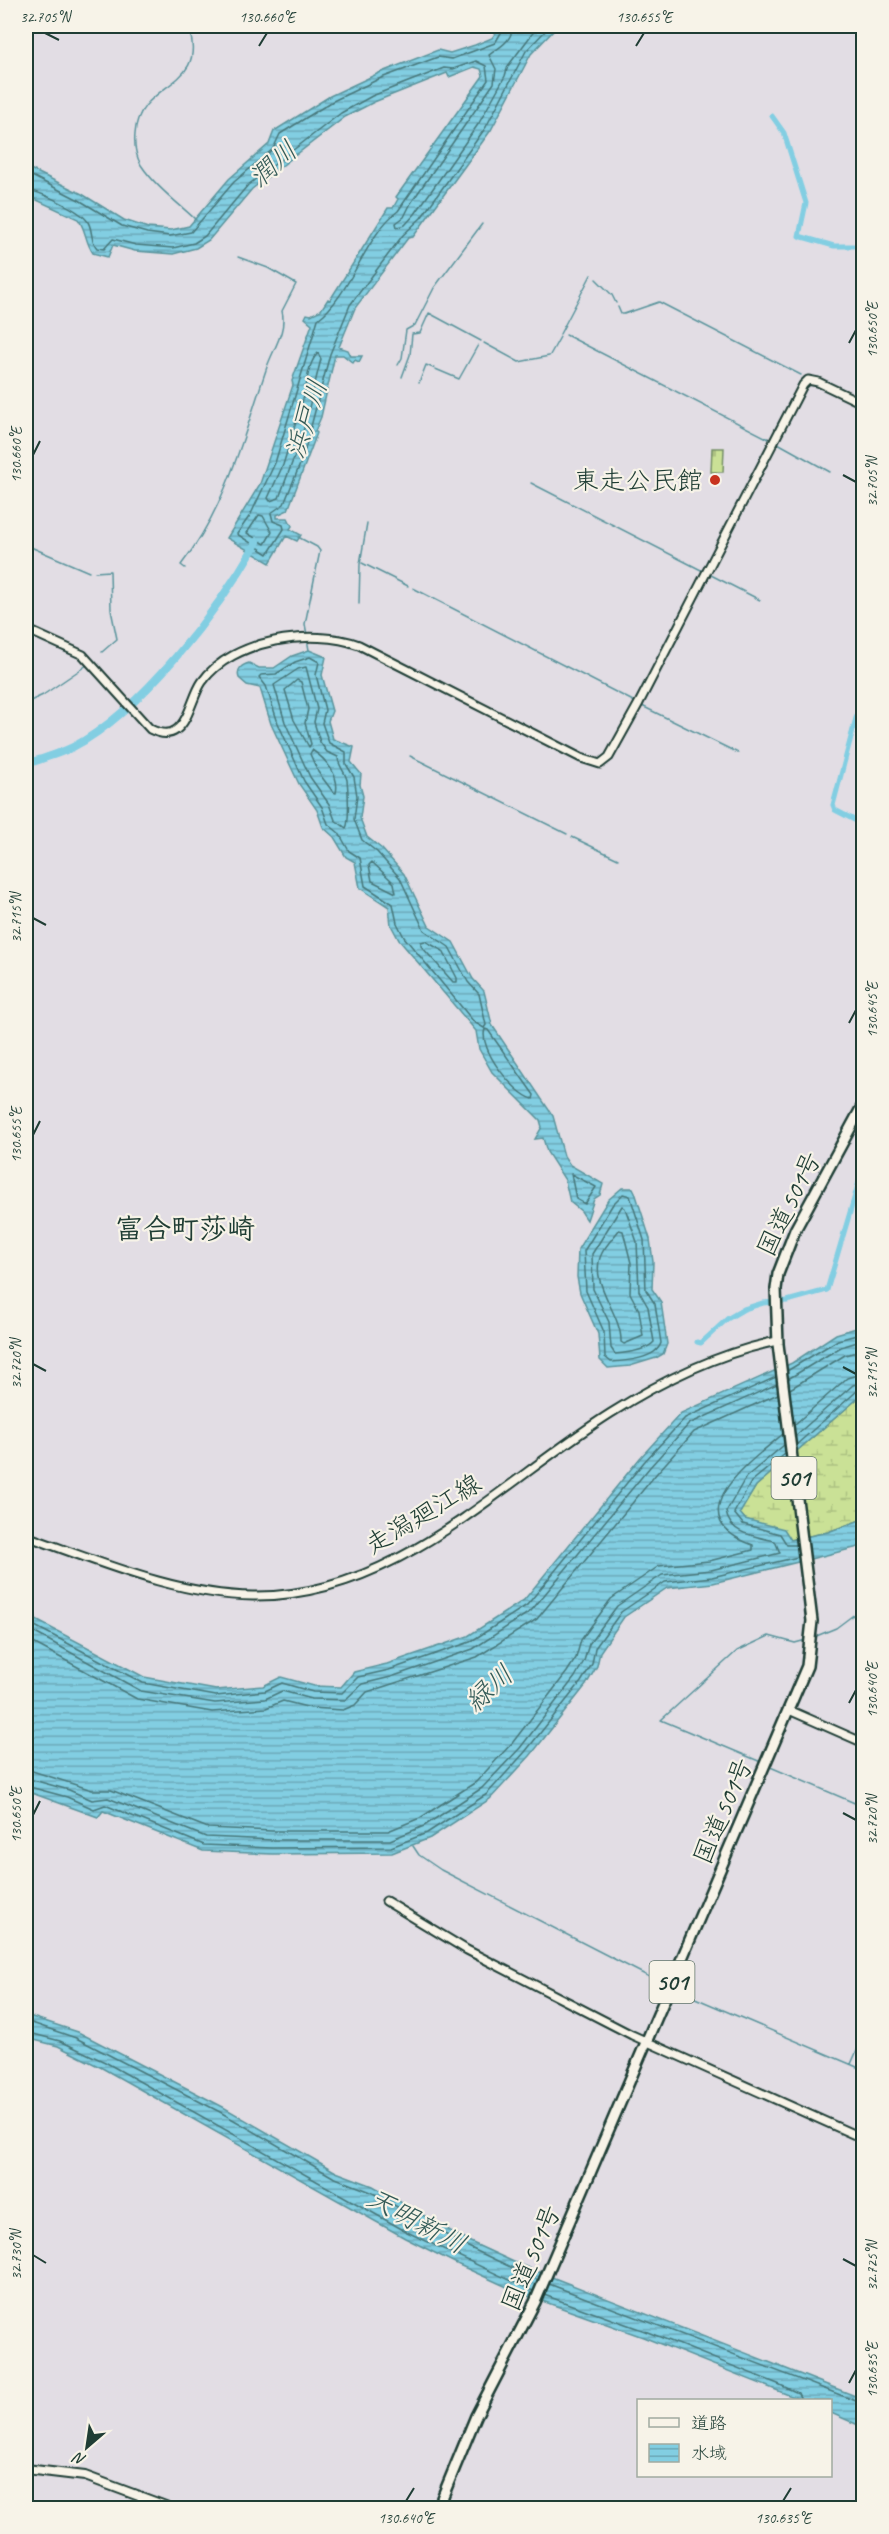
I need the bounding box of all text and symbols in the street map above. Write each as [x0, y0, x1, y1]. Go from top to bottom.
text: 32.705°N [20, 8, 73, 27]
text: 130.660°E [239, 8, 297, 27]
text: 130.655°E [616, 8, 674, 27]
water label: 潤川 [242, 133, 304, 195]
text: 130.650°E [863, 300, 882, 358]
water label: 浜戸川 [277, 375, 335, 463]
text: 130.660°E [7, 425, 26, 483]
text: 32.705°N [863, 454, 882, 507]
place label: 東走公民館 [573, 464, 703, 497]
marker: 東走公民館 [708, 473, 722, 487]
text: 32.715°N [7, 890, 26, 943]
text: 130.645°E [863, 980, 882, 1038]
text: 130.655°E [7, 1105, 26, 1163]
street label: 国道501号 [749, 1146, 829, 1262]
district label: 富合町莎崎 [115, 1211, 255, 1246]
text: 32.720°N [7, 1336, 26, 1389]
text: 32.715°N [863, 1346, 882, 1399]
road number: 501 [772, 1457, 816, 1499]
street label: 走潟廻江線 [359, 1466, 487, 1562]
water label: 緑川 [458, 1657, 520, 1719]
text: 130.640°E [863, 1660, 882, 1718]
street label: 国道501号 [686, 1752, 760, 1870]
text: 130.650°E [7, 1785, 26, 1843]
text: 32.720°N [863, 1792, 882, 1845]
road number: 501 [650, 1961, 694, 2003]
water label: 天明新川 [361, 2181, 473, 2261]
street label: 国道501号 [494, 2199, 568, 2317]
text: 32.730°N [7, 2227, 26, 2280]
text: 32.725°N [863, 2238, 882, 2291]
text: 130.635°E [863, 2340, 882, 2398]
legend [637, 2399, 832, 2477]
text: 道路 [691, 2412, 727, 2434]
north arrow [57, 2417, 117, 2477]
text: 水域 [691, 2442, 727, 2464]
text: N [68, 2447, 89, 2470]
text: 130.640°E [378, 2509, 436, 2528]
text: 130.635°E [755, 2509, 813, 2528]

